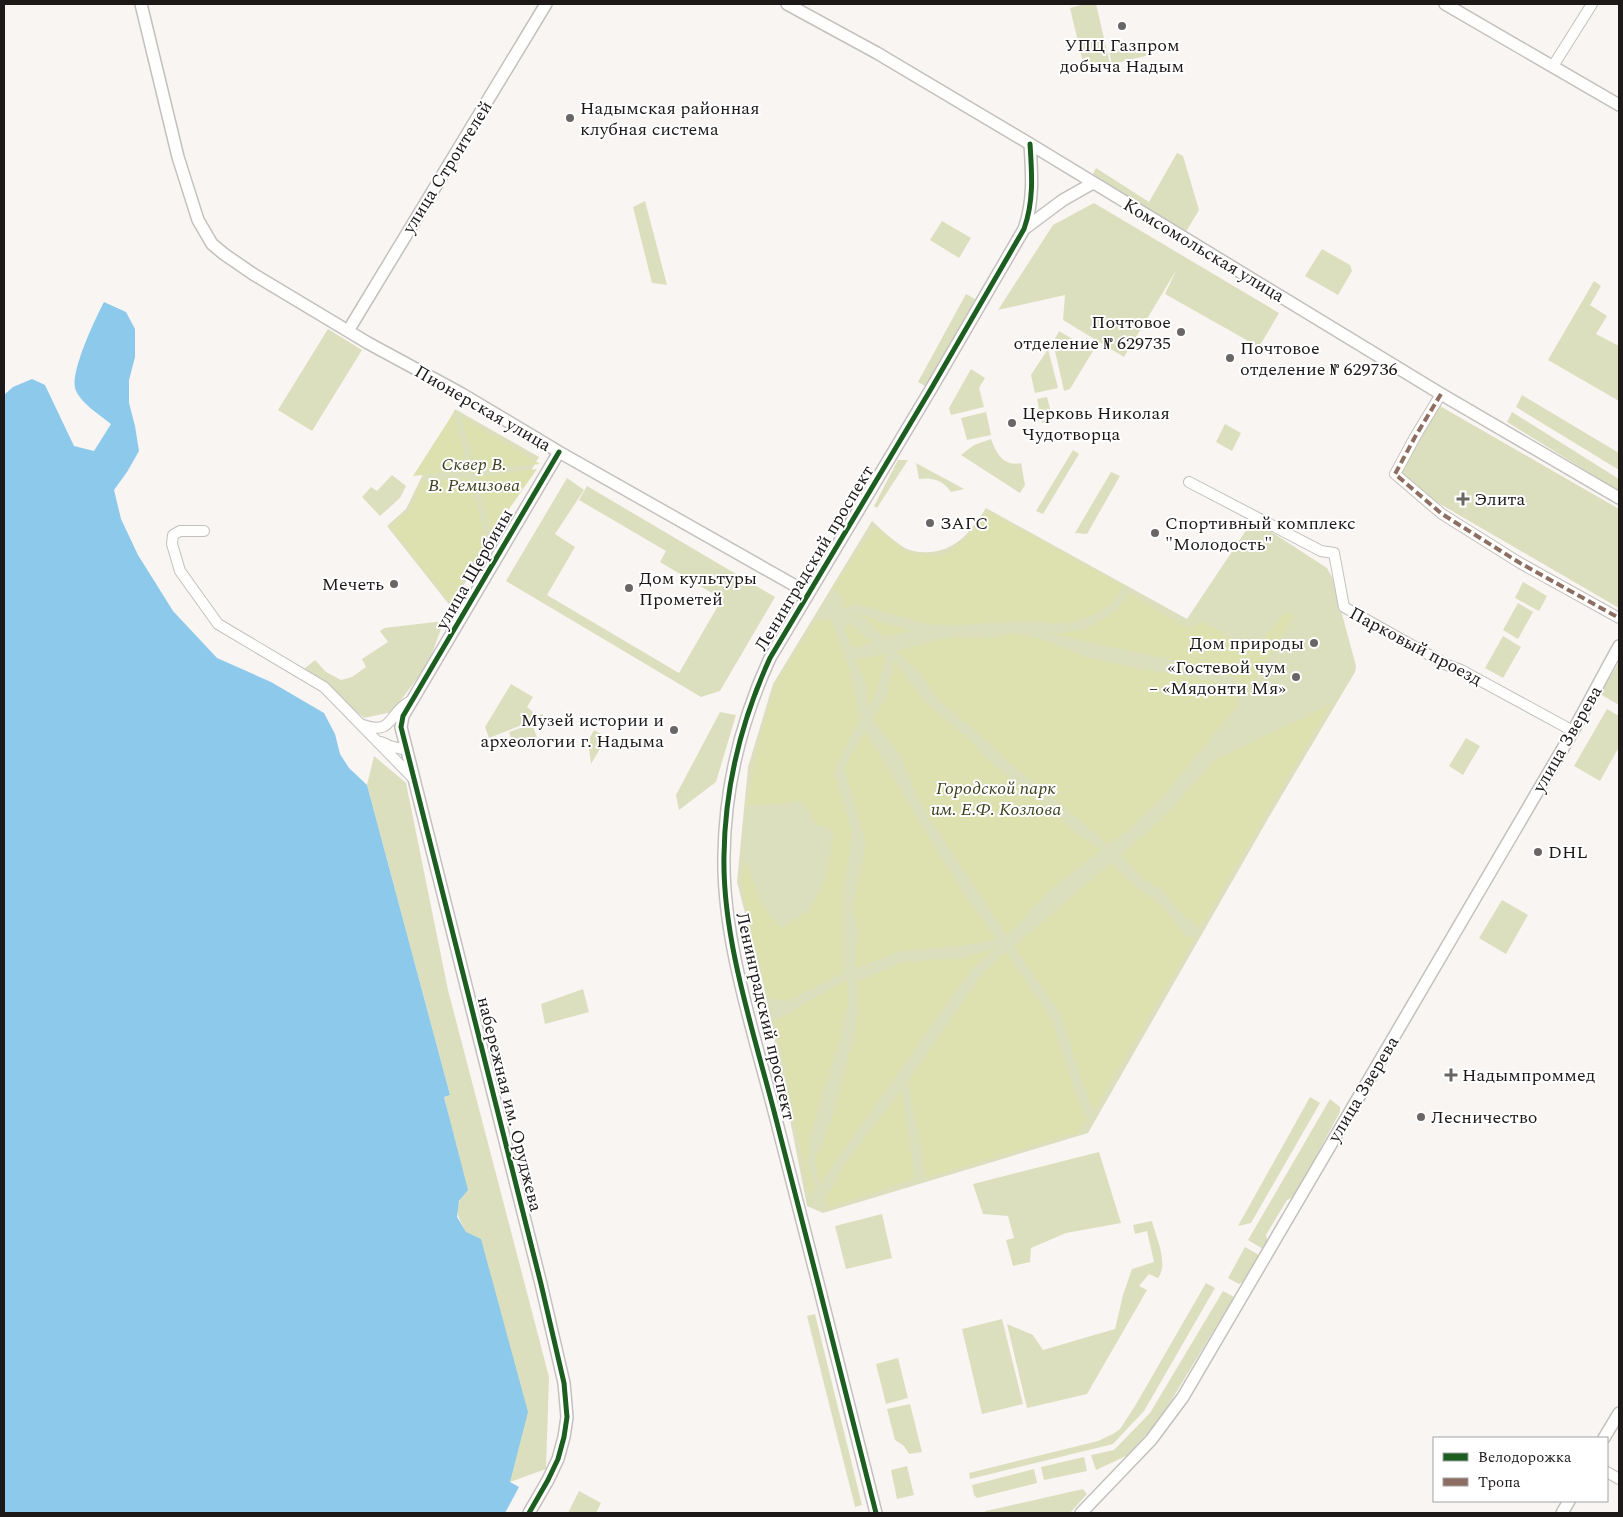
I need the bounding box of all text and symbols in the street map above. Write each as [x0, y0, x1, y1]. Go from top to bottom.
marker: УПЦ Газпром добыча Надым [1116, 20, 1128, 32]
place label: УПЦ Газпром добыча Надым [1060, 32, 1184, 80]
street label: улица Строителей [395, 95, 499, 240]
place label: Надымская районная клубная система [580, 95, 760, 143]
marker: Надымская районная клубная система [564, 112, 576, 124]
street label: Комсомольская улица [1118, 191, 1290, 310]
place label: Почтовое отделение № 629735 [1013, 309, 1171, 357]
marker: Почтовое отделение № 629735 [1175, 326, 1187, 338]
place label: Почтовое отделение № 629736 [1240, 335, 1398, 383]
marker: Почтовое отделение № 629736 [1224, 352, 1236, 364]
street label: Пионерская улица [409, 358, 556, 459]
place label: Церковь Николая Чудотворца [1022, 400, 1170, 448]
marker: Церковь Николая Чудотворца [1006, 417, 1018, 429]
park label: Сквер В. В. Ремизова [428, 451, 520, 499]
street label: Ленинградский проспект [748, 460, 881, 656]
place label: Элита [1474, 486, 1525, 513]
marker: Элита [1456, 492, 1470, 506]
street label: улица Щербины [428, 504, 520, 636]
place label: ЗАГС [940, 510, 988, 537]
place label: Спортивный комплекс "Молодость" [1165, 510, 1356, 558]
marker: ЗАГС [924, 517, 936, 529]
marker: Спортивный комплекс "Молодость" [1149, 527, 1161, 539]
place label: Дом культуры Прометей [639, 565, 757, 613]
place label: Мечеть [322, 571, 384, 598]
marker: Мечеть [388, 578, 400, 590]
marker: Дом культуры Прометей [623, 582, 635, 594]
street label: Парковый проезд [1345, 600, 1487, 693]
place label: Дом природы [1190, 630, 1304, 657]
marker: Дом природы [1308, 637, 1320, 649]
place label: «Гостевой чум – «Мядонти Мя» [1149, 654, 1286, 702]
marker: «Гостевой чум – «Мядонти Мя» [1290, 671, 1302, 683]
street label: улица Зверева [1525, 680, 1609, 799]
place label: Музей истории и археологии г. Надыма [480, 707, 664, 755]
marker: Музей истории и археологии г. Надыма [668, 724, 680, 736]
park label: Городской парк им. Е.Ф. Козлова [931, 775, 1061, 823]
place label: DHL [1548, 839, 1588, 866]
marker: DHL [1532, 846, 1544, 858]
street label: Ленинградский проспект [728, 909, 803, 1123]
street label: набережная им. Оруджева [470, 994, 549, 1215]
street label: улица Зверева [1320, 1031, 1406, 1148]
place label: Надымпроммед [1462, 1062, 1595, 1089]
marker: Надымпроммед [1444, 1068, 1458, 1082]
place label: Лесничество [1431, 1104, 1537, 1131]
marker: Лесничество [1415, 1111, 1427, 1123]
legend [1433, 1437, 1608, 1502]
text: Велодорожка [1478, 1446, 1572, 1469]
text: Тропа [1478, 1471, 1521, 1494]

